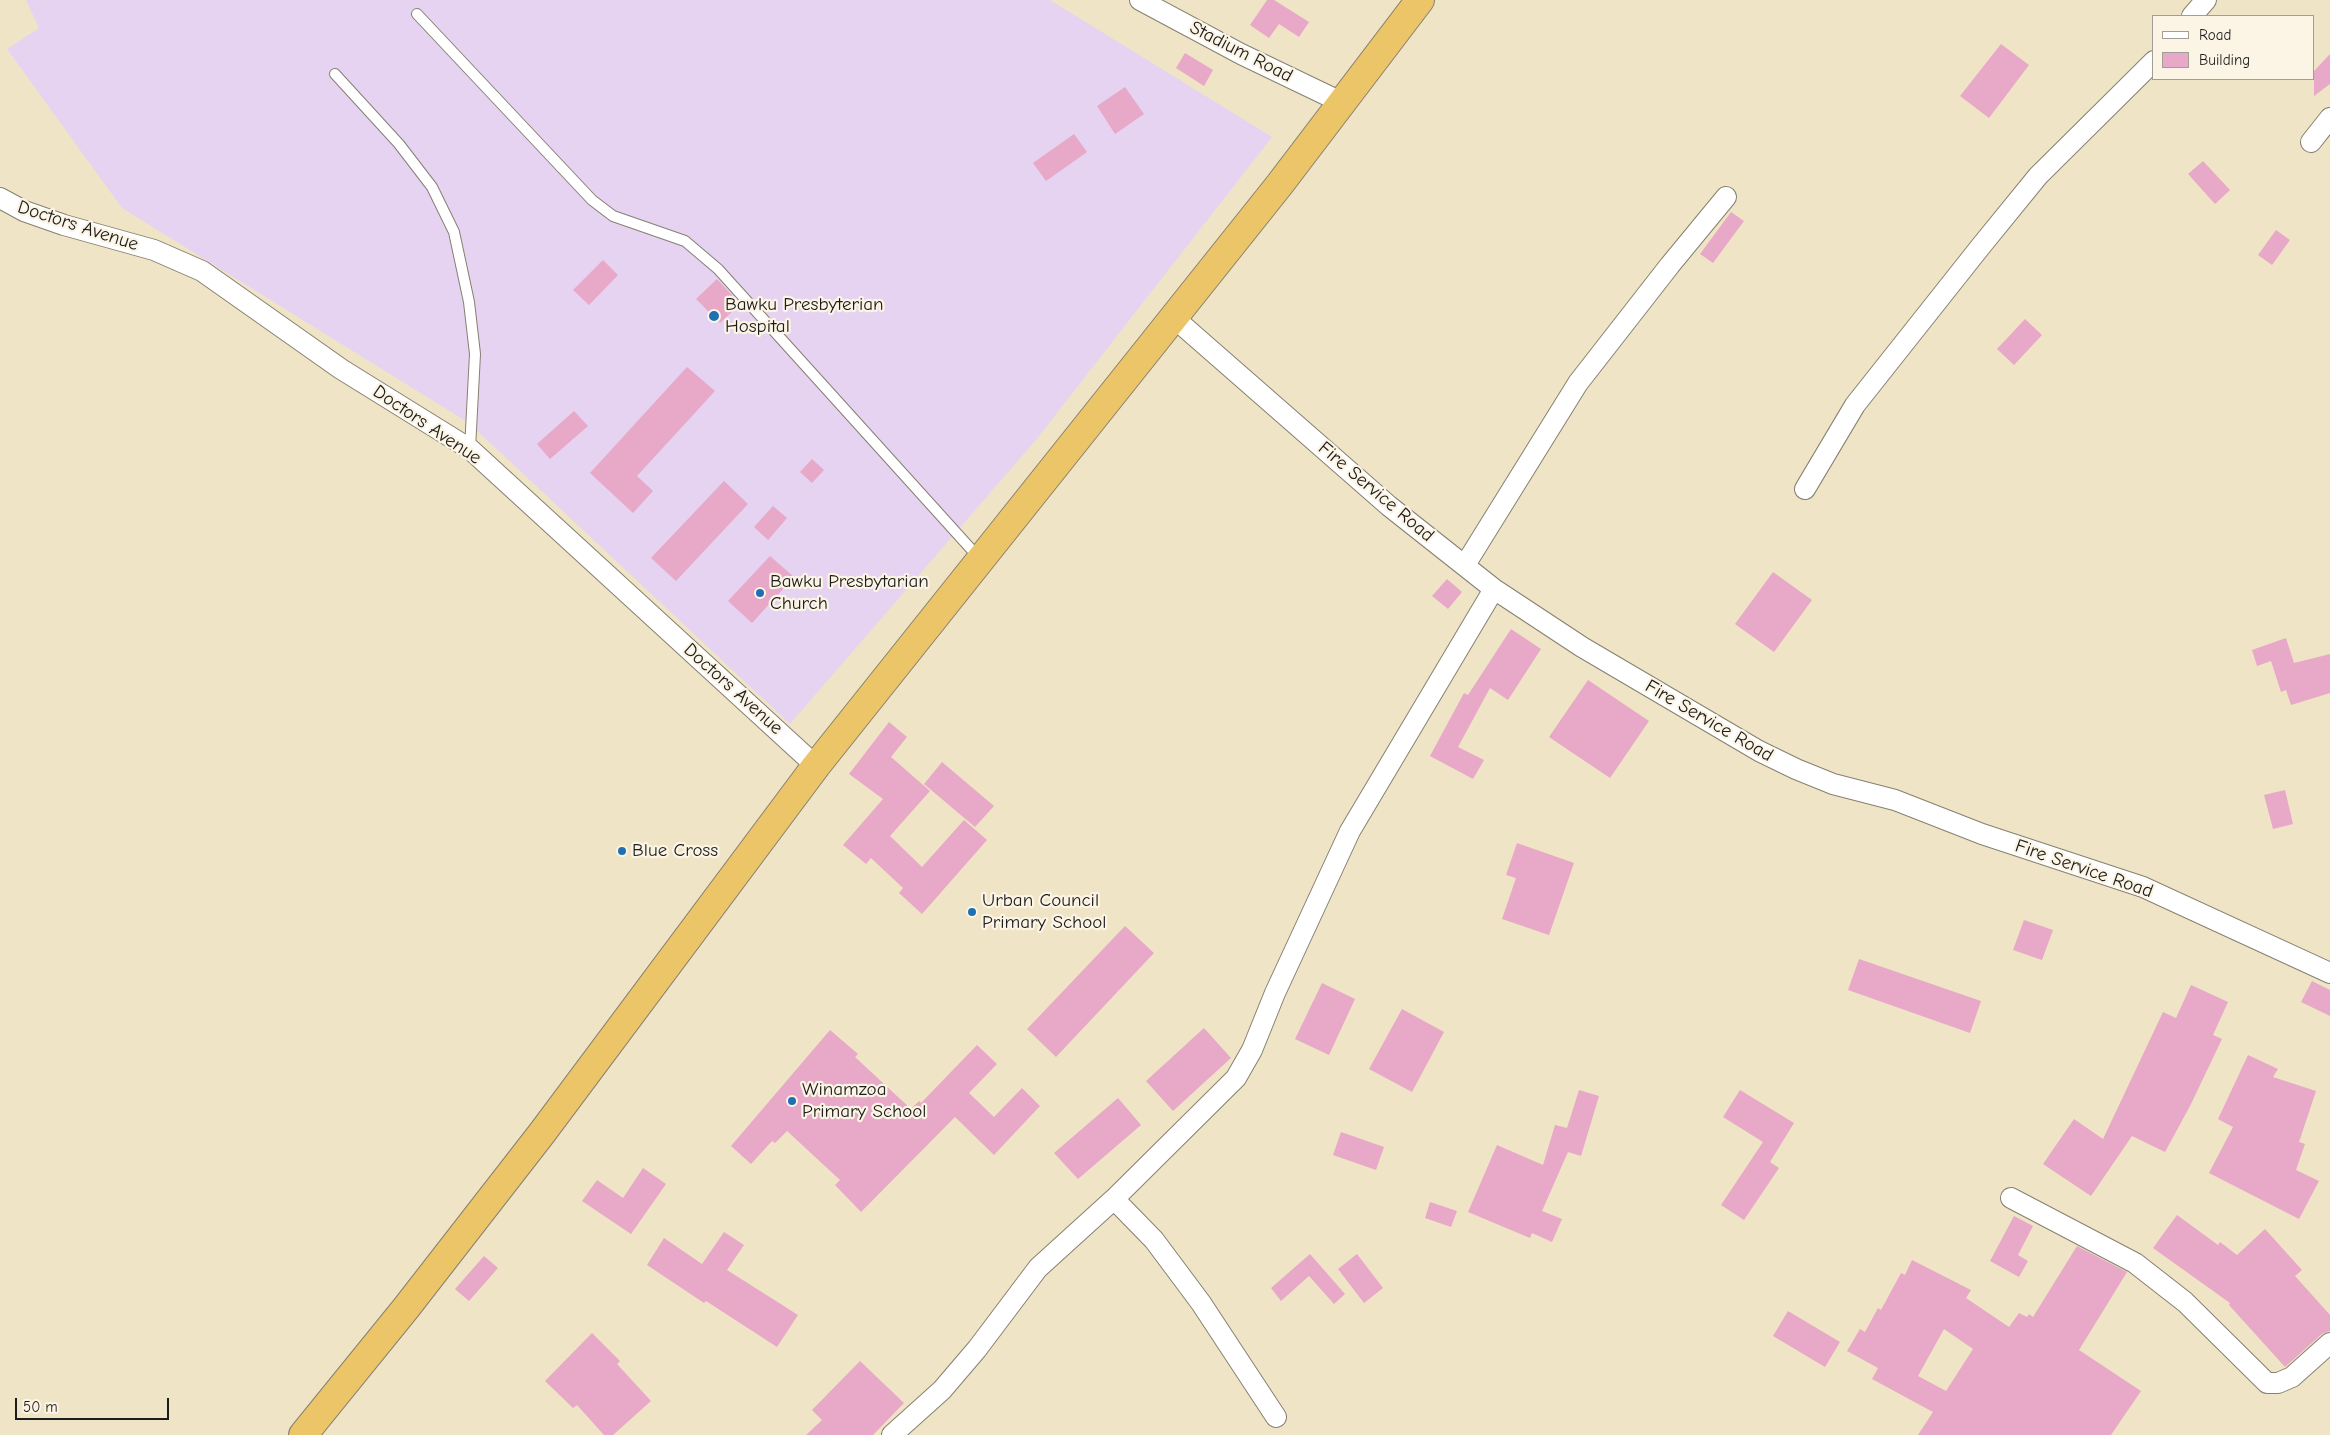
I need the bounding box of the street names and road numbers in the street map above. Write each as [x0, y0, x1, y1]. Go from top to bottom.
street label: Stadium Road [1186, 16, 1296, 88]
street label: Doctors Avenue [15, 196, 141, 256]
street label: Doctors Avenue [369, 380, 485, 470]
street label: Fire Service Road [1313, 437, 1439, 547]
street label: Doctors Avenue [679, 638, 787, 740]
street label: Fire Service Road [1641, 675, 1777, 767]
street label: Fire Service Road [2012, 835, 2156, 903]

